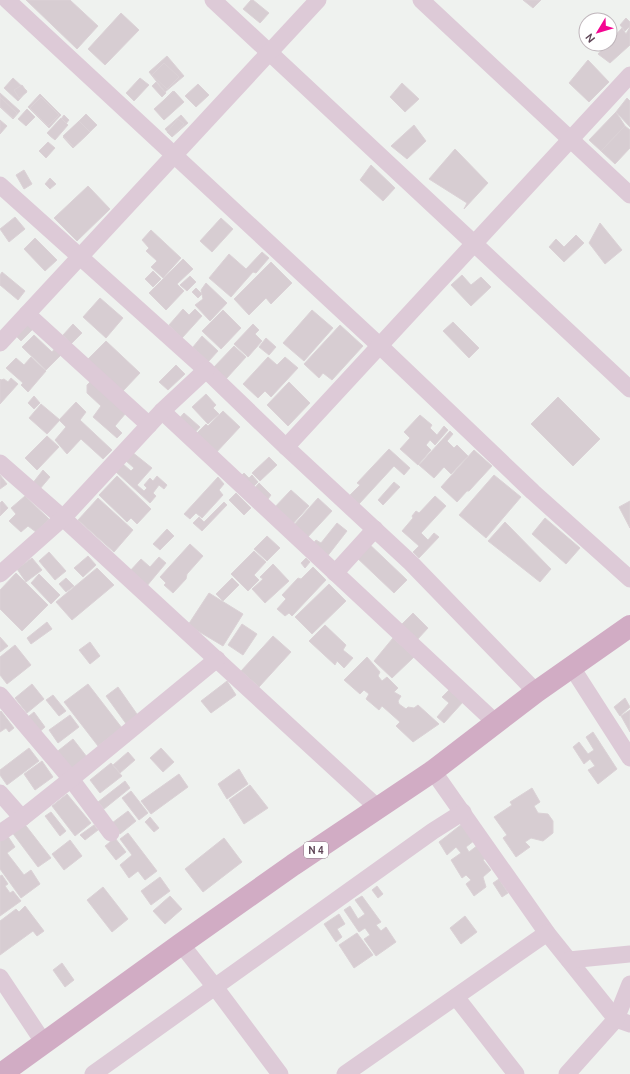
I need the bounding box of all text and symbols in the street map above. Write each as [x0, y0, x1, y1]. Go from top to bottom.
north arrow [578, 12, 618, 52]
text: N [583, 31, 597, 45]
road number: N 4 [304, 842, 328, 858]

